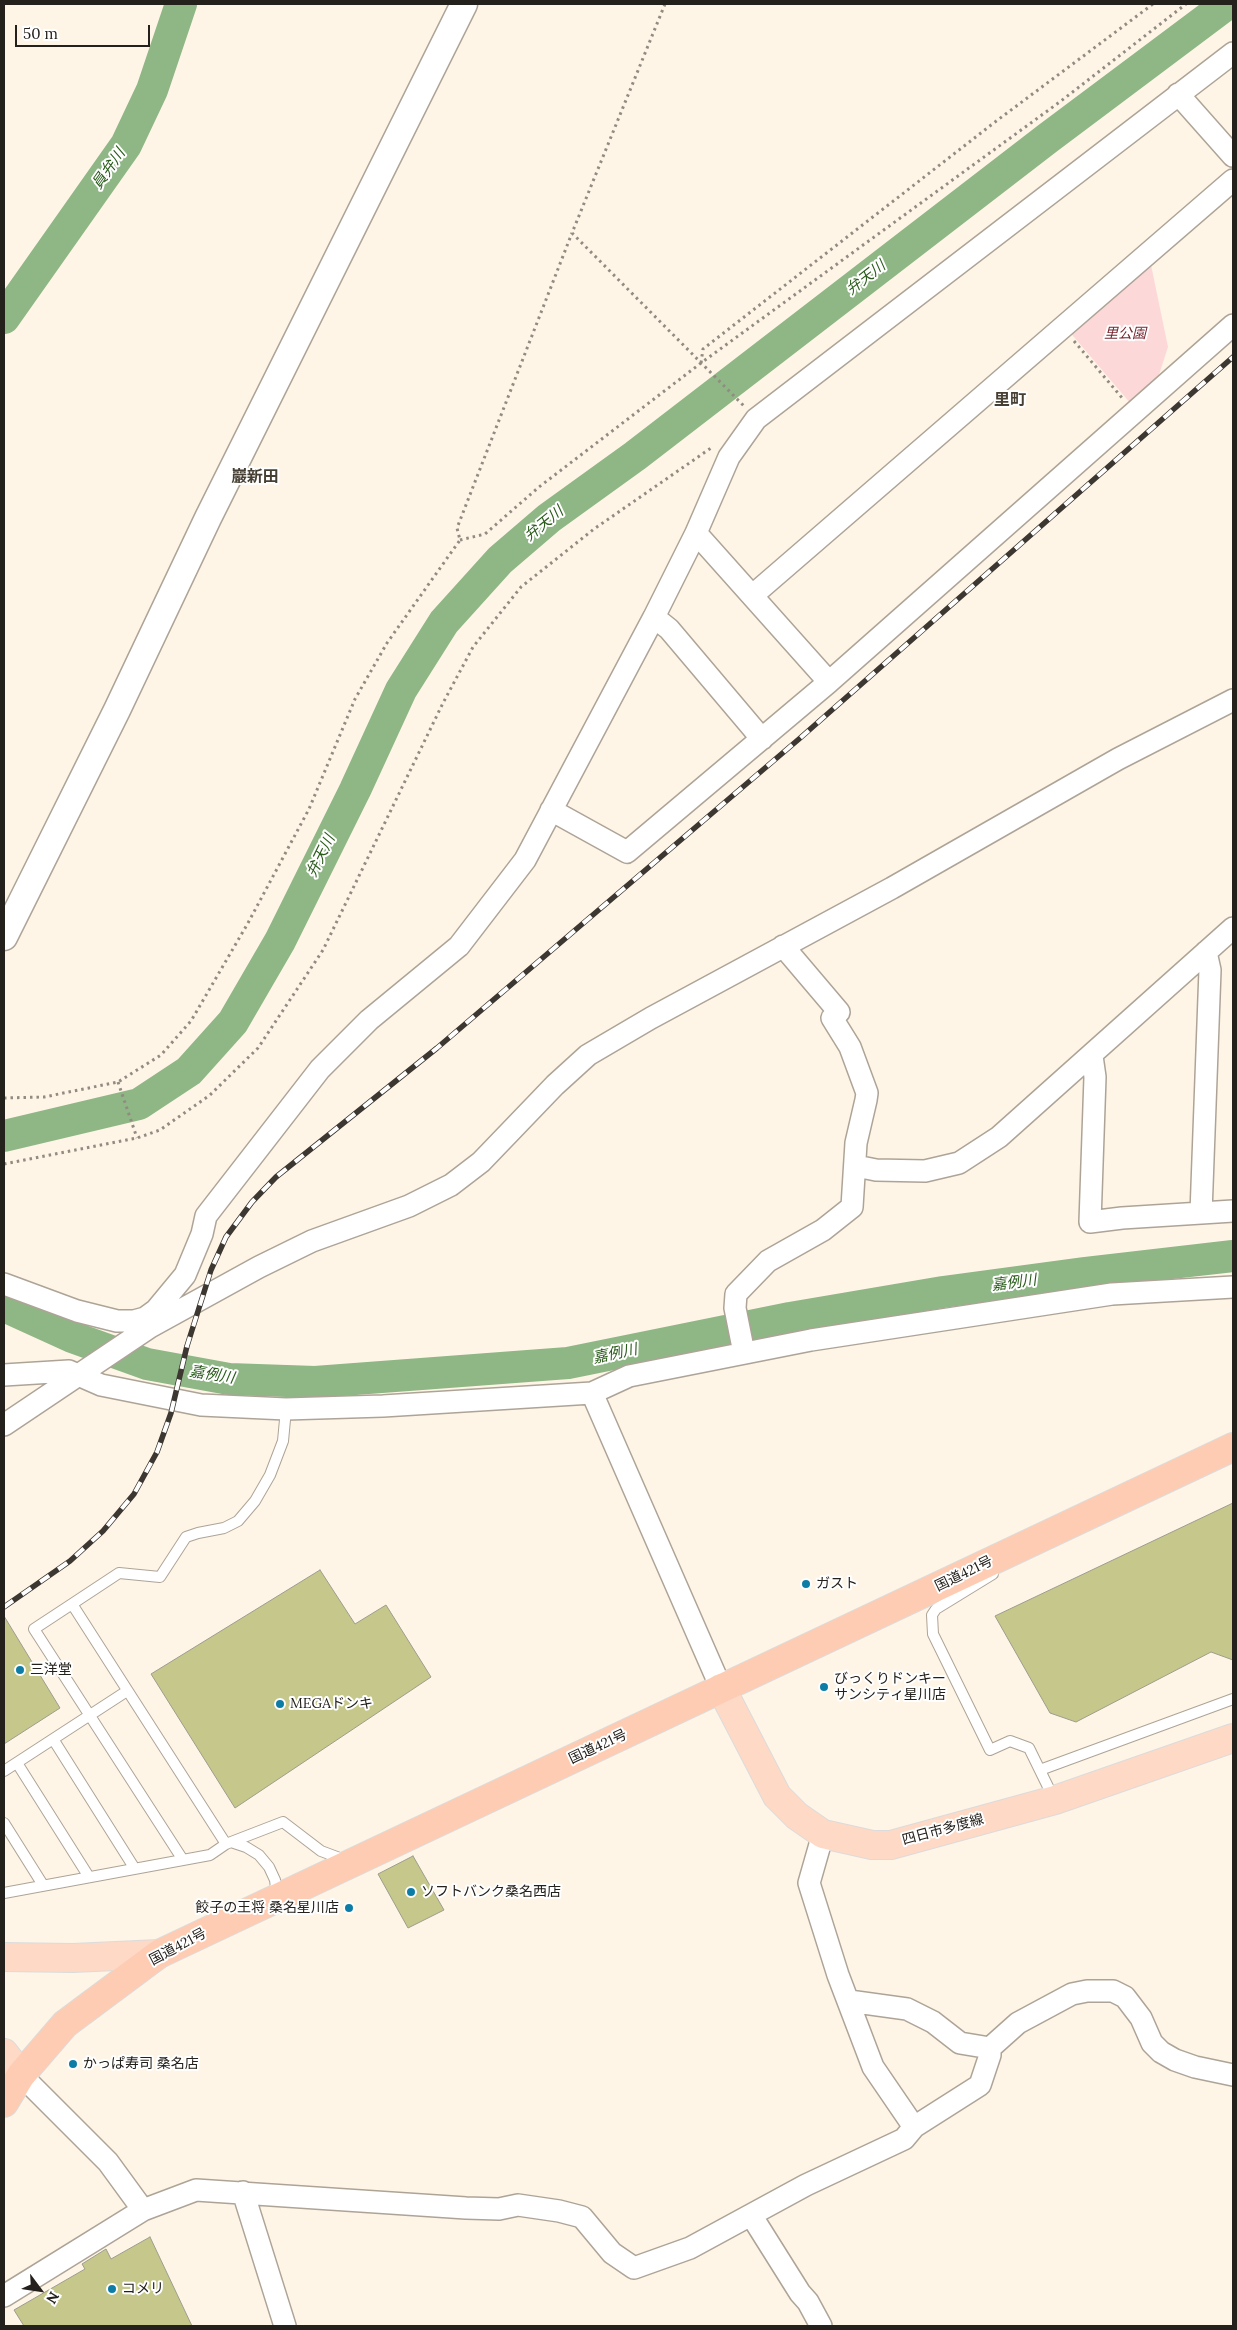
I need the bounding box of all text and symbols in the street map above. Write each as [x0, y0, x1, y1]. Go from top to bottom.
scale bar [18, 15, 152, 47]
text: 50 m [23, 24, 58, 43]
water label: 員弁川 [89, 145, 129, 193]
water label: 弁天川 [843, 257, 889, 299]
park label: 里公園 [1104, 326, 1146, 342]
district label: 里町 [994, 390, 1026, 410]
district label: 巖新田 [231, 467, 279, 487]
water label: 弁天川 [521, 503, 567, 545]
water label: 弁天川 [303, 832, 339, 880]
water label: 嘉例川 [991, 1271, 1037, 1295]
water label: 嘉例川 [591, 1341, 639, 1367]
water label: 嘉例川 [188, 1363, 236, 1387]
street label: 国道421号 [932, 1553, 996, 1595]
place label: ガスト [816, 1576, 858, 1592]
marker: ガスト [800, 1578, 812, 1590]
place label: 三洋堂 [30, 1662, 72, 1678]
marker: 三洋堂 [14, 1664, 26, 1676]
place label: びっくりドンキー サンシティ星川店 [834, 1671, 946, 1704]
marker: びっくりドンキー サンシティ星川店 [818, 1681, 830, 1693]
place label: MEGAドンキ [290, 1696, 373, 1712]
marker: MEGAドンキ [274, 1698, 286, 1710]
street label: 国道421号 [566, 1726, 630, 1768]
street label: 四日市多度線 [900, 1811, 986, 1849]
place label: ソフトバンク桑名西店 [421, 1884, 561, 1900]
marker: ソフトバンク桑名西店 [405, 1886, 417, 1898]
place label: 餃子の王将 桑名星川店 [195, 1900, 339, 1916]
marker: 餃子の王将 桑名星川店 [343, 1902, 355, 1914]
street label: 国道421号 [147, 1925, 209, 1969]
place label: かっぱ寿司 桑名店 [83, 2056, 199, 2072]
marker: かっぱ寿司 桑名店 [67, 2058, 79, 2070]
north arrow [15, 2265, 65, 2315]
place label: コメリ [122, 2281, 164, 2297]
marker: コメリ [106, 2283, 118, 2295]
text: N [42, 2288, 63, 2307]

